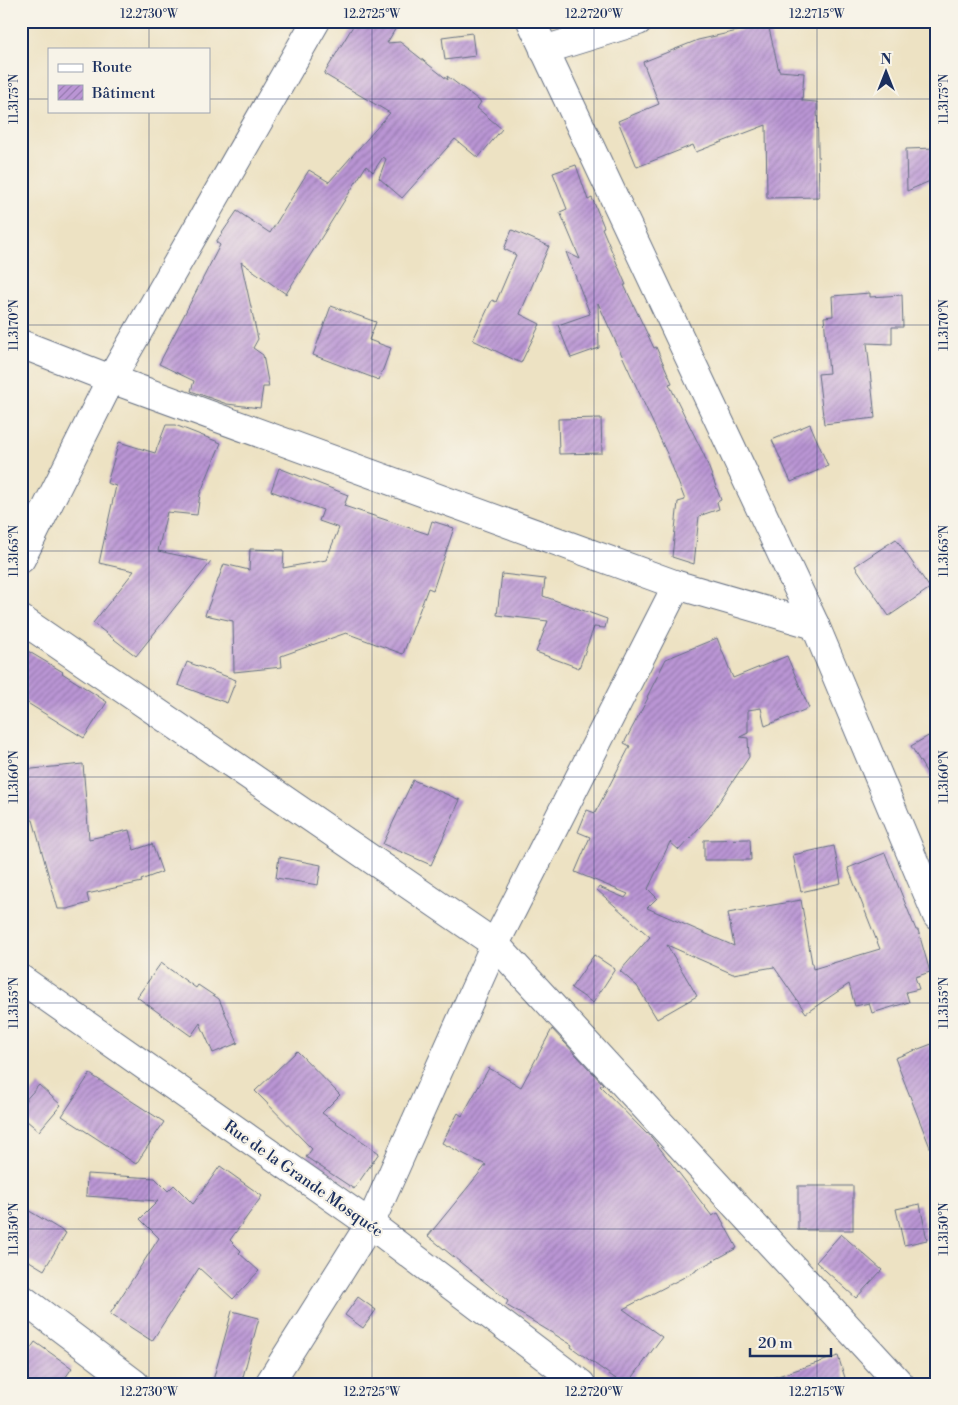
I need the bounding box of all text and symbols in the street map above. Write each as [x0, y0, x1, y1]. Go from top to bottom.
text: 12.2730°W [120, 7, 179, 22]
text: 12.2725°W [344, 7, 401, 22]
text: 12.2720°W [565, 7, 624, 22]
text: 12.2715°W [789, 7, 846, 22]
legend [48, 48, 210, 112]
north arrow [860, 48, 910, 98]
text: N [880, 51, 892, 69]
text: Route [92, 58, 132, 77]
text: 11.3175°N [7, 74, 22, 124]
text: 11.3175°N [937, 74, 952, 124]
text: Bâtiment [91, 84, 156, 103]
text: 11.3170°N [7, 299, 22, 351]
text: 11.3170°N [937, 299, 952, 351]
text: 11.3165°N [7, 525, 22, 577]
text: 11.3165°N [937, 525, 952, 577]
text: 11.3160°N [7, 750, 22, 804]
text: 11.3160°N [937, 750, 952, 804]
text: 11.3155°N [7, 977, 22, 1029]
text: 11.3155°N [937, 977, 952, 1029]
street label: Rue de la Grande Mosquée [220, 1116, 387, 1242]
text: 11.3150°N [7, 1202, 22, 1256]
text: 11.3150°N [937, 1202, 952, 1256]
scale bar [750, 1325, 832, 1357]
text: 20 m [758, 1334, 793, 1353]
text: 12.2730°W [120, 1385, 179, 1400]
text: 12.2725°W [344, 1385, 401, 1400]
text: 12.2720°W [565, 1385, 624, 1400]
text: 12.2715°W [789, 1385, 846, 1400]

